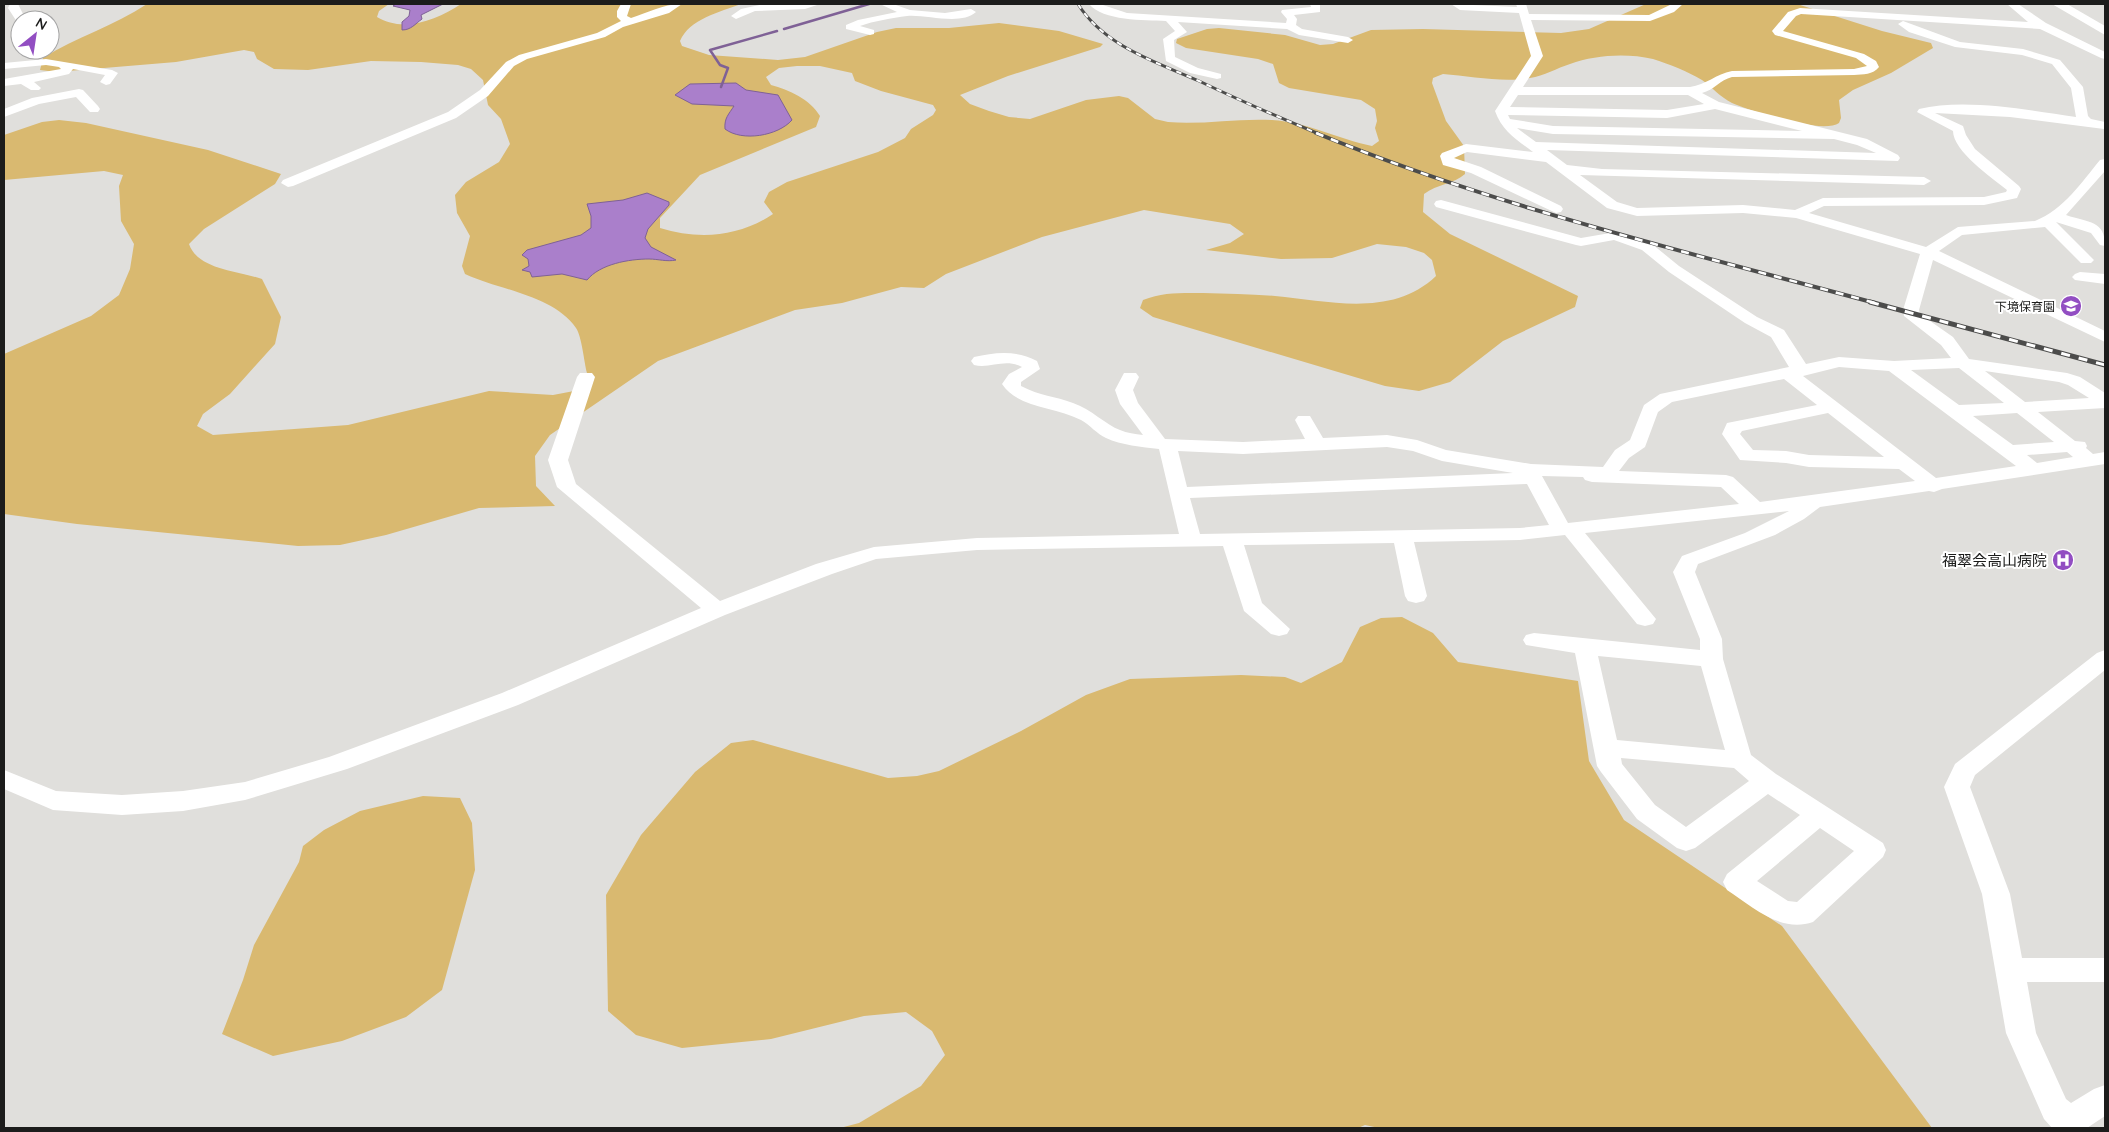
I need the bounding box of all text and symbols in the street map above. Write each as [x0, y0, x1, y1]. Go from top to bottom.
north arrow [10, 10, 60, 60]
text: N [33, 13, 50, 34]
school or university icon: 下境保育園 [2059, 294, 2083, 318]
place label: 下境保育園 [1995, 299, 2055, 314]
hospital icon: 福翠会高山病院 [2051, 548, 2075, 572]
place label: 福翠会高山病院 [1942, 551, 2047, 570]

